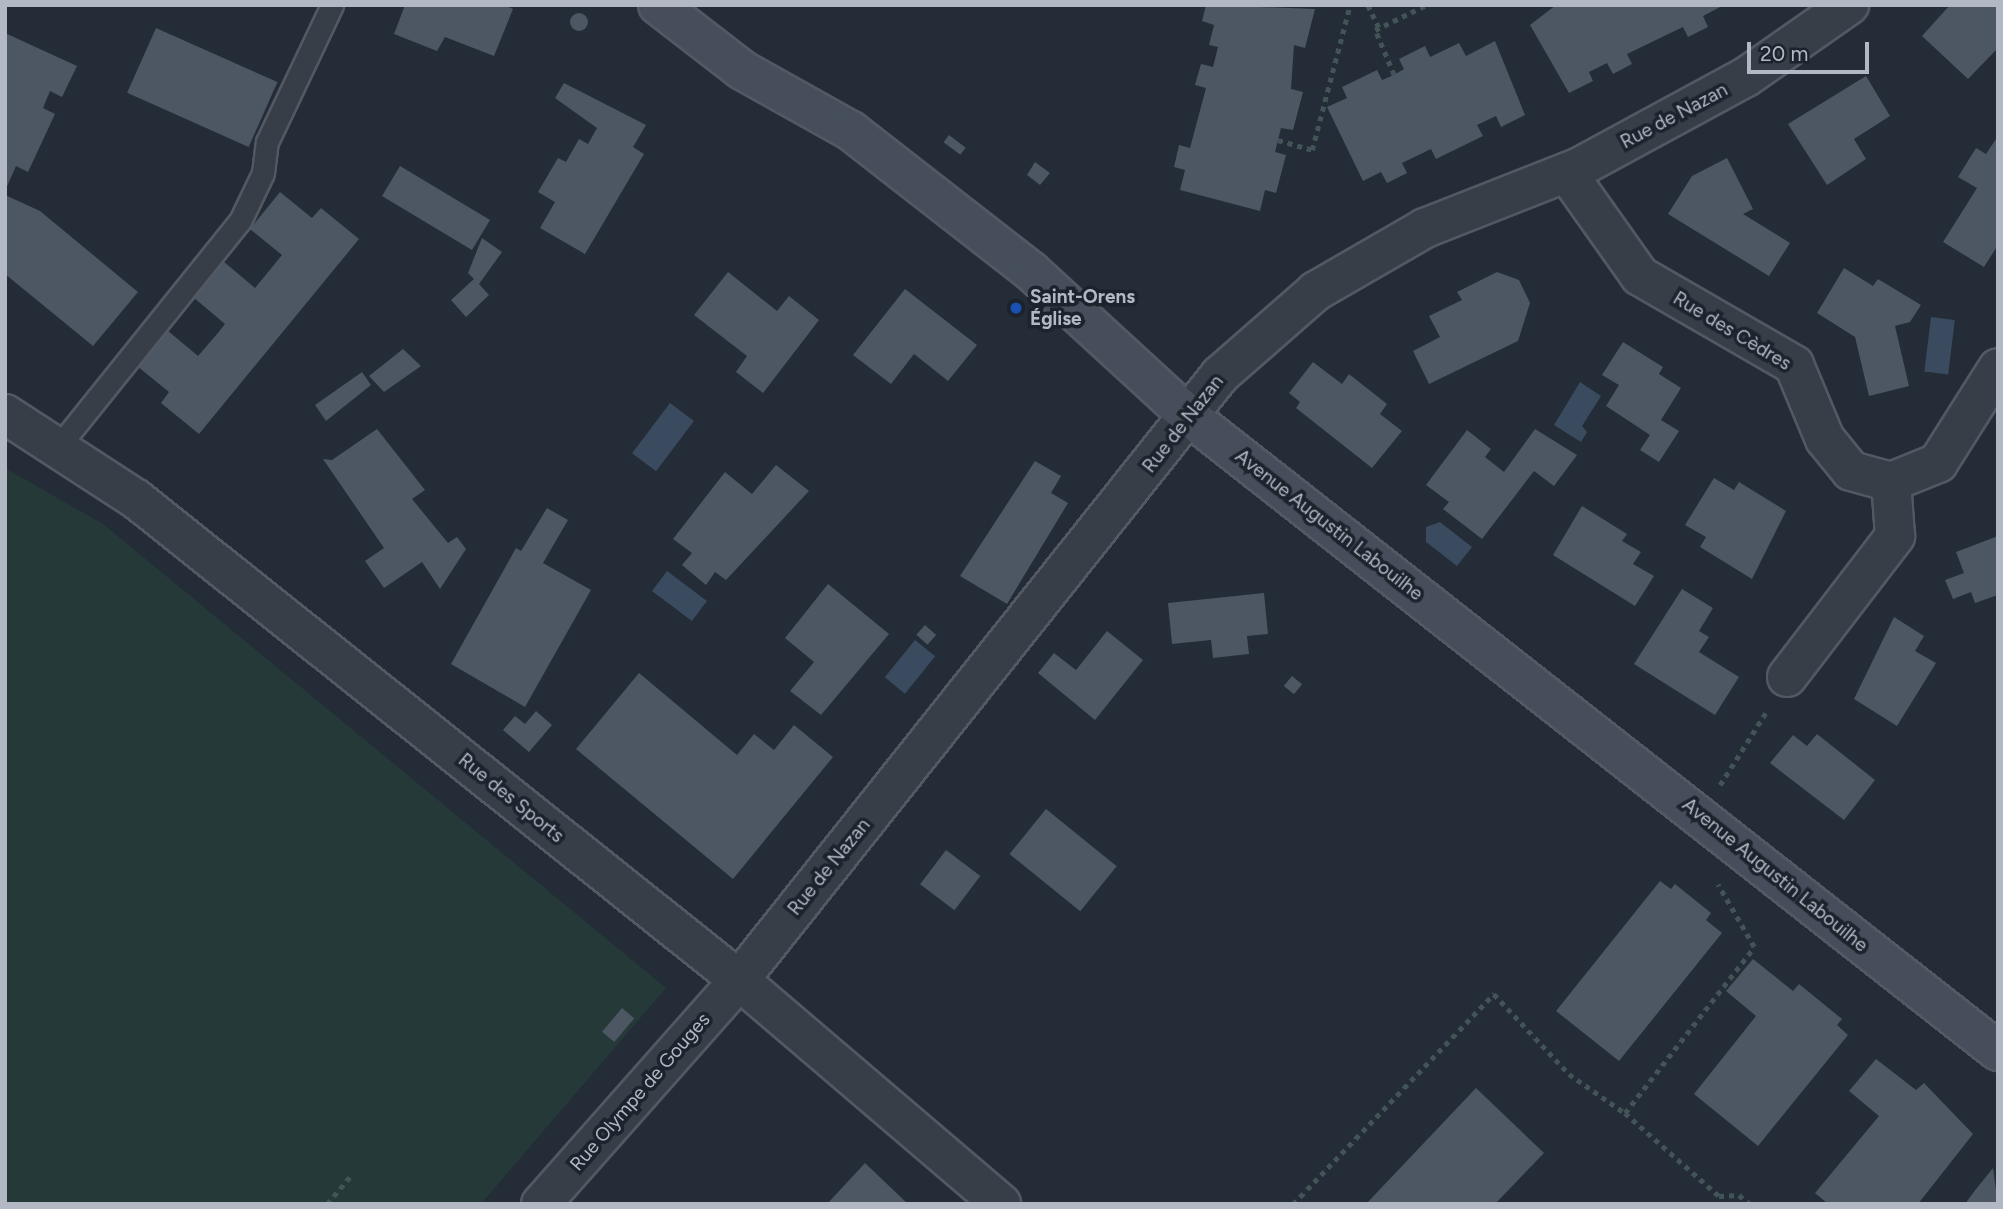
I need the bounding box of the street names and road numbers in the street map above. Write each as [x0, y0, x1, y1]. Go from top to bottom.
street label: Rue de Nazan [1617, 78, 1731, 154]
street label: Rue des Cèdres [1669, 287, 1795, 375]
street label: Rue de Nazan [1138, 371, 1228, 477]
street label: Avenue Augustin Labouilhe [1231, 445, 1427, 605]
street label: Rue des Sports [454, 749, 568, 847]
street label: Avenue Augustin Labouilhe [1678, 793, 1872, 957]
street label: Rue de Nazan [783, 814, 875, 920]
street label: Rue Olympe de Gouges [565, 1008, 715, 1176]

